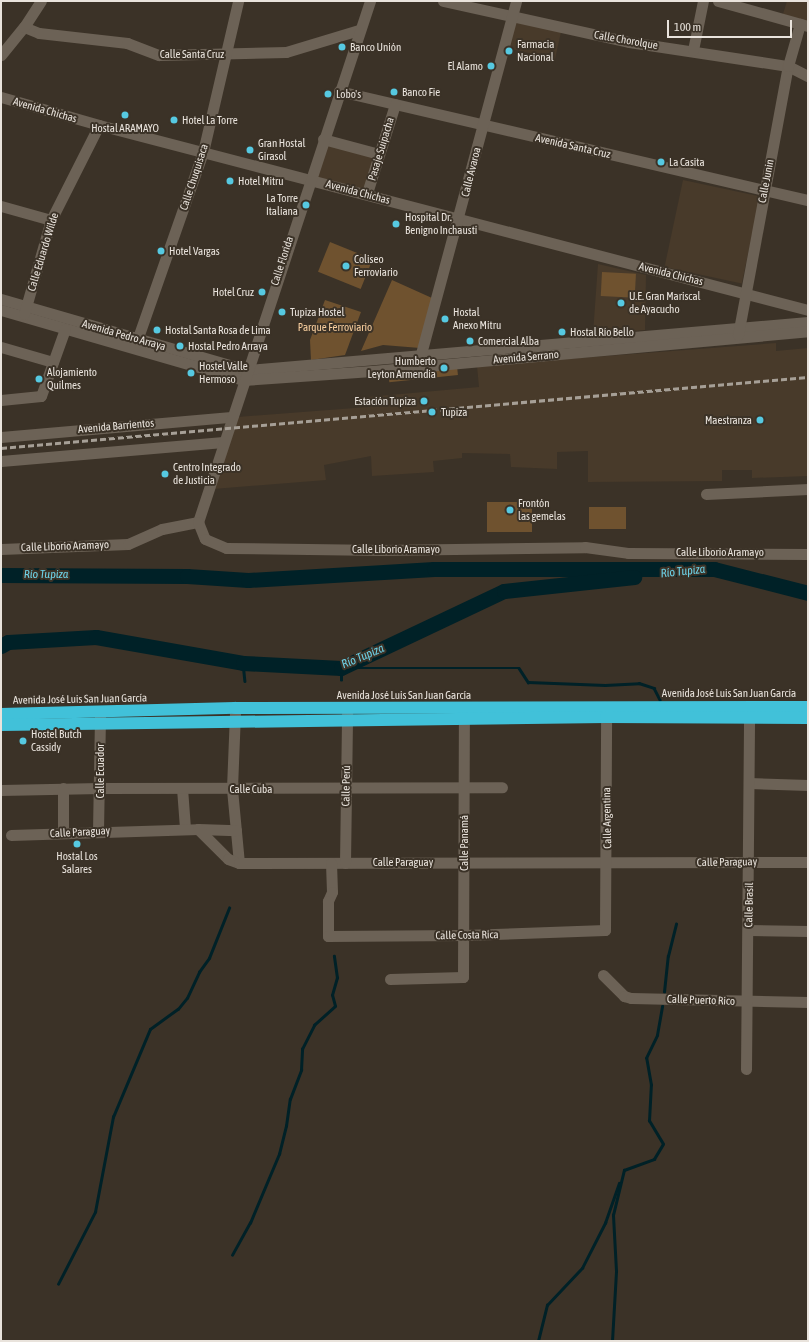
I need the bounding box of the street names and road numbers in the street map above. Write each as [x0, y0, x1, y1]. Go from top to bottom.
street label: Calle Chorolque [593, 28, 659, 52]
street label: Calle Santa Cruz [160, 47, 224, 61]
street label: Avenida Chichas [12, 95, 78, 125]
street label: Pasaje Suipacha [365, 116, 397, 182]
street label: Avenida Santa Cruz [534, 131, 612, 161]
street label: Calle Chuquisaca [177, 142, 211, 212]
street label: Calle Avaroa [458, 146, 484, 198]
street label: Calle Junin [755, 158, 777, 204]
street label: Avenida Chichas [325, 177, 391, 207]
street label: Calle Eduardo Wilde [25, 211, 61, 293]
street label: Calle Florida [268, 235, 296, 287]
street label: Avenida Chichas [638, 260, 704, 288]
street label: Avenida Pedro Arraya [81, 317, 167, 353]
street label: Avenida Serrano [493, 348, 559, 366]
street label: Avenida Barrientos [77, 416, 155, 436]
street label: Calle Liborio Aramayo [21, 538, 109, 554]
street label: Calle Liborio Aramayo [352, 542, 440, 556]
street label: Calle Liborio Aramayo [676, 545, 764, 559]
street label: Avenida José Luis San Juan García [662, 686, 796, 700]
street label: Avenida José Luis San Juan García [337, 688, 471, 702]
street label: Avenida José Luis San Juan García [13, 691, 147, 707]
street label: Calle Ecuador [93, 743, 107, 799]
street label: Calle Perú [339, 765, 353, 807]
street label: Calle Cuba [230, 782, 272, 796]
street label: Calle Argentina [600, 787, 614, 849]
street label: Calle Panamá [457, 815, 471, 871]
street label: Calle Paraguay [49, 824, 111, 840]
street label: Calle Paraguay [373, 855, 433, 869]
street label: Calle Paraguay [697, 855, 757, 869]
street label: Calle Brasil [742, 882, 756, 928]
street label: Calle Costa Rica [435, 928, 499, 942]
street label: Calle Puerto Rico [667, 992, 735, 1008]

